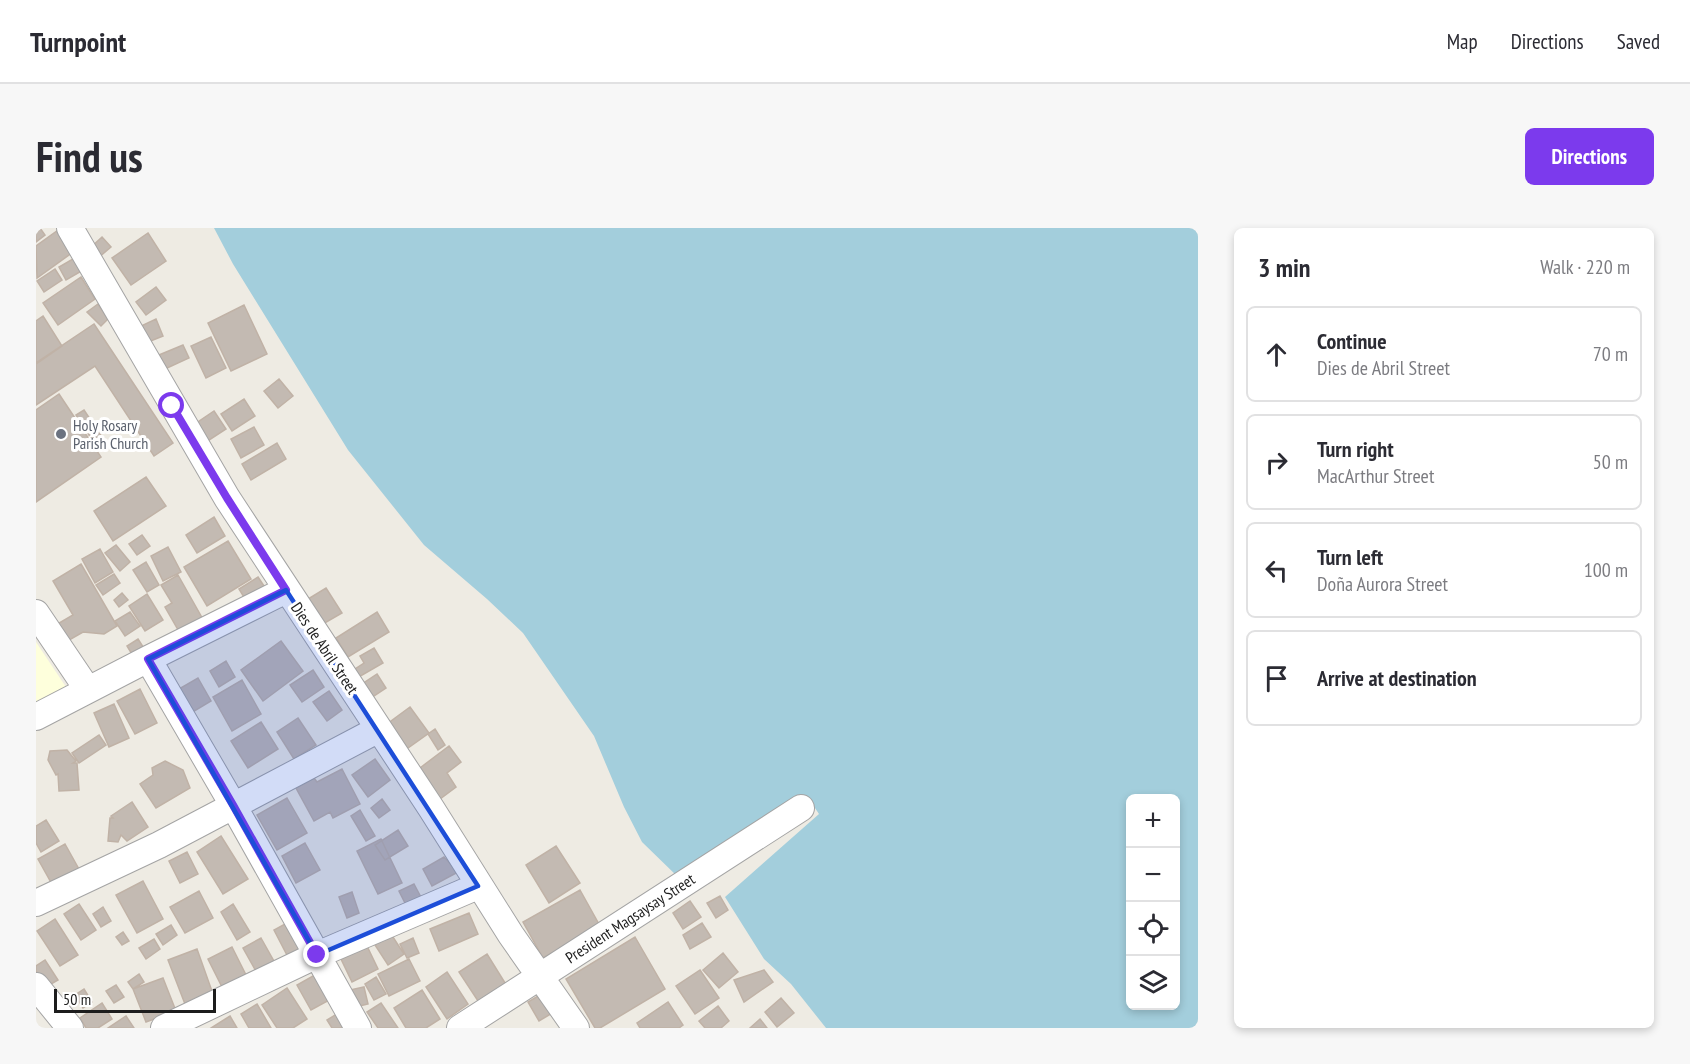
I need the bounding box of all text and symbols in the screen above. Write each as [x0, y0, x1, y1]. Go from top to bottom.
text: Turnpoint [30, 23, 126, 60]
text: Map [1447, 28, 1478, 55]
text: Directions [1511, 28, 1584, 55]
text: Saved [1617, 28, 1660, 55]
button: Directions [1525, 128, 1654, 185]
text: Find us [36, 129, 143, 184]
text: 3 min [1258, 251, 1311, 284]
text: Walk · 220 m [1540, 254, 1630, 280]
text: Continue [1317, 327, 1387, 355]
icon: ahead [1260, 338, 1293, 371]
text: 70 m [1593, 341, 1628, 367]
text: Dies de Abril Street [1317, 355, 1450, 381]
route start [158, 392, 184, 418]
place label: Holy Rosary Parish Church [73, 415, 148, 453]
marker: Holy Rosary Parish Church [54, 427, 68, 441]
text: Turn right [1317, 435, 1394, 463]
icon: right [1260, 446, 1293, 479]
text: 50 m [1593, 449, 1628, 475]
text: MacArthur Street [1317, 463, 1434, 489]
text: Turn left [1317, 543, 1383, 571]
icon: left [1260, 554, 1293, 587]
text: 100 m [1584, 557, 1628, 583]
text: Doña Aurora Street [1317, 571, 1448, 597]
street label: Dies de Abril Street [287, 598, 363, 698]
icon: arrive [1260, 662, 1293, 695]
text: Arrive at destination [1317, 664, 1477, 692]
map controls [1126, 794, 1180, 1010]
button: + [1126, 794, 1180, 848]
button: − [1126, 848, 1180, 902]
street label: President Magsaysay Street [562, 868, 699, 967]
button: locate [1126, 902, 1180, 956]
route end [303, 941, 329, 967]
button: layers [1126, 956, 1180, 1010]
scale bar [54, 986, 216, 1014]
text: 50 m [63, 989, 91, 1009]

